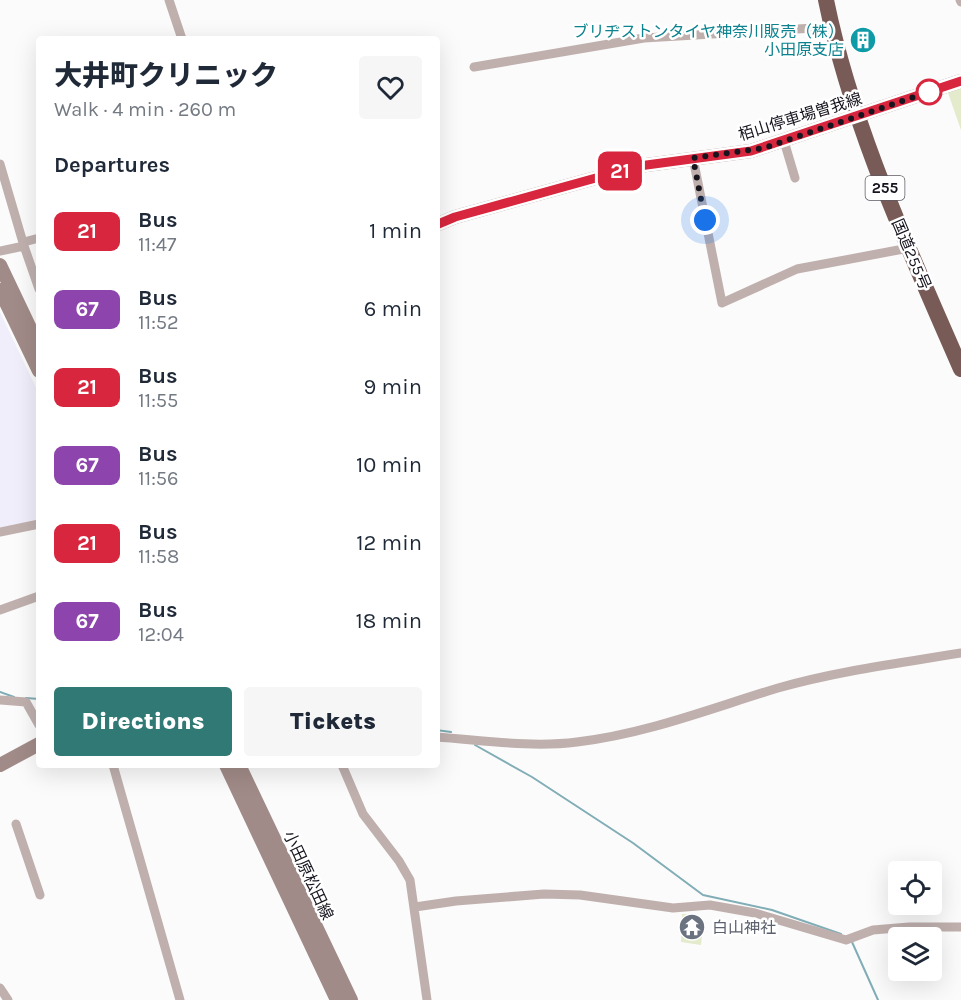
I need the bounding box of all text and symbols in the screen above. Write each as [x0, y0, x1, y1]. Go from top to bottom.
place label: ブリヂストンタイヤ神奈川販売（株） 小田原支店 [572, 22, 844, 59]
building icon: ブリヂストンタイヤ神奈川販売（株） 小田原支店 [848, 25, 878, 55]
button: heart [359, 56, 422, 119]
text: 大井町クリニック [54, 59, 278, 92]
unlabelled marker [916, 79, 942, 105]
street label: 栢山停車場曽我線 [736, 89, 864, 144]
text: Walk · 4 min · 260 m [54, 98, 236, 121]
text: Departures [54, 152, 170, 178]
line badge: 21 [593, 152, 647, 190]
text: 21 [610, 159, 630, 183]
road number: 255 [866, 176, 904, 200]
your location [690, 205, 720, 235]
text: Bus [138, 207, 178, 233]
street label: 国道255号 [888, 216, 935, 293]
text: 1 min [369, 218, 422, 244]
text: 21 [77, 219, 97, 243]
text: 11:47 [138, 233, 176, 256]
text: Bus [138, 285, 178, 311]
text: 6 min [364, 296, 422, 322]
text: 67 [75, 297, 99, 321]
text: 11:52 [138, 311, 179, 334]
text: Bus [138, 363, 178, 389]
text: 9 min [364, 374, 422, 400]
text: 21 [77, 375, 97, 399]
text: 11:55 [138, 389, 178, 412]
text: Bus [138, 441, 178, 467]
text: 10 min [356, 452, 422, 478]
text: 67 [75, 453, 99, 477]
text: 11:56 [138, 467, 179, 490]
text: Bus [138, 519, 178, 545]
text: 12 min [356, 530, 422, 556]
text: 21 [77, 531, 97, 555]
text: 11:58 [138, 545, 179, 568]
text: Bus [138, 597, 178, 623]
text: 18 min [356, 608, 422, 634]
text: 67 [75, 609, 99, 633]
text: 12:04 [138, 623, 184, 646]
button: Directions [54, 687, 232, 756]
button: Tickets [244, 687, 422, 756]
street label: 小田原松田線 [280, 828, 337, 923]
map controls [888, 861, 942, 981]
button: locate [888, 861, 942, 915]
temple icon: 白山神社 [677, 912, 707, 942]
place label: 白山神社 [712, 918, 776, 937]
button: layers [888, 927, 942, 981]

